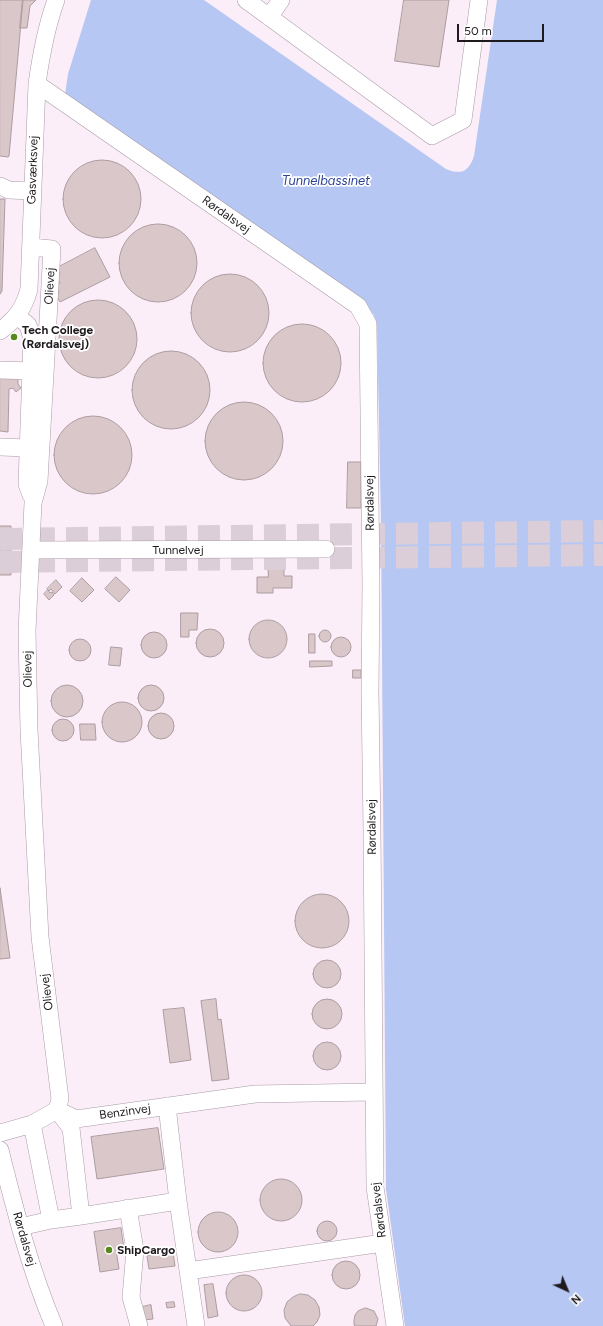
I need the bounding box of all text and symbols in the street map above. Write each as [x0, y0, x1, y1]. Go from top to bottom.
scale bar [459, 16, 546, 42]
text: 50 m [464, 24, 492, 38]
street label: Gasværksvej [25, 135, 41, 205]
water label: Tunnelbassinet [282, 173, 370, 189]
street label: Rørdalsvej [199, 193, 253, 237]
street label: Olievej [42, 267, 58, 305]
place label: Tech College (Rørdalsvej) [22, 323, 93, 351]
marker: Tech College (Rørdalsvej) [9, 332, 19, 342]
street label: Rørdalsvej [362, 475, 378, 531]
street label: Tunnelvej [152, 543, 204, 557]
street label: Olievej [20, 650, 36, 688]
street label: Rørdalsvej [364, 799, 380, 855]
street label: Olievej [38, 973, 56, 1011]
street label: Benzinvej [98, 1101, 152, 1123]
street label: Rørdalsvej [368, 1181, 390, 1239]
street label: Rørdalsvej [9, 1210, 39, 1268]
place label: ShipCargo [117, 1243, 175, 1257]
marker: ShipCargo [104, 1245, 114, 1255]
north arrow [547, 1270, 587, 1310]
text: N [568, 1291, 583, 1307]

